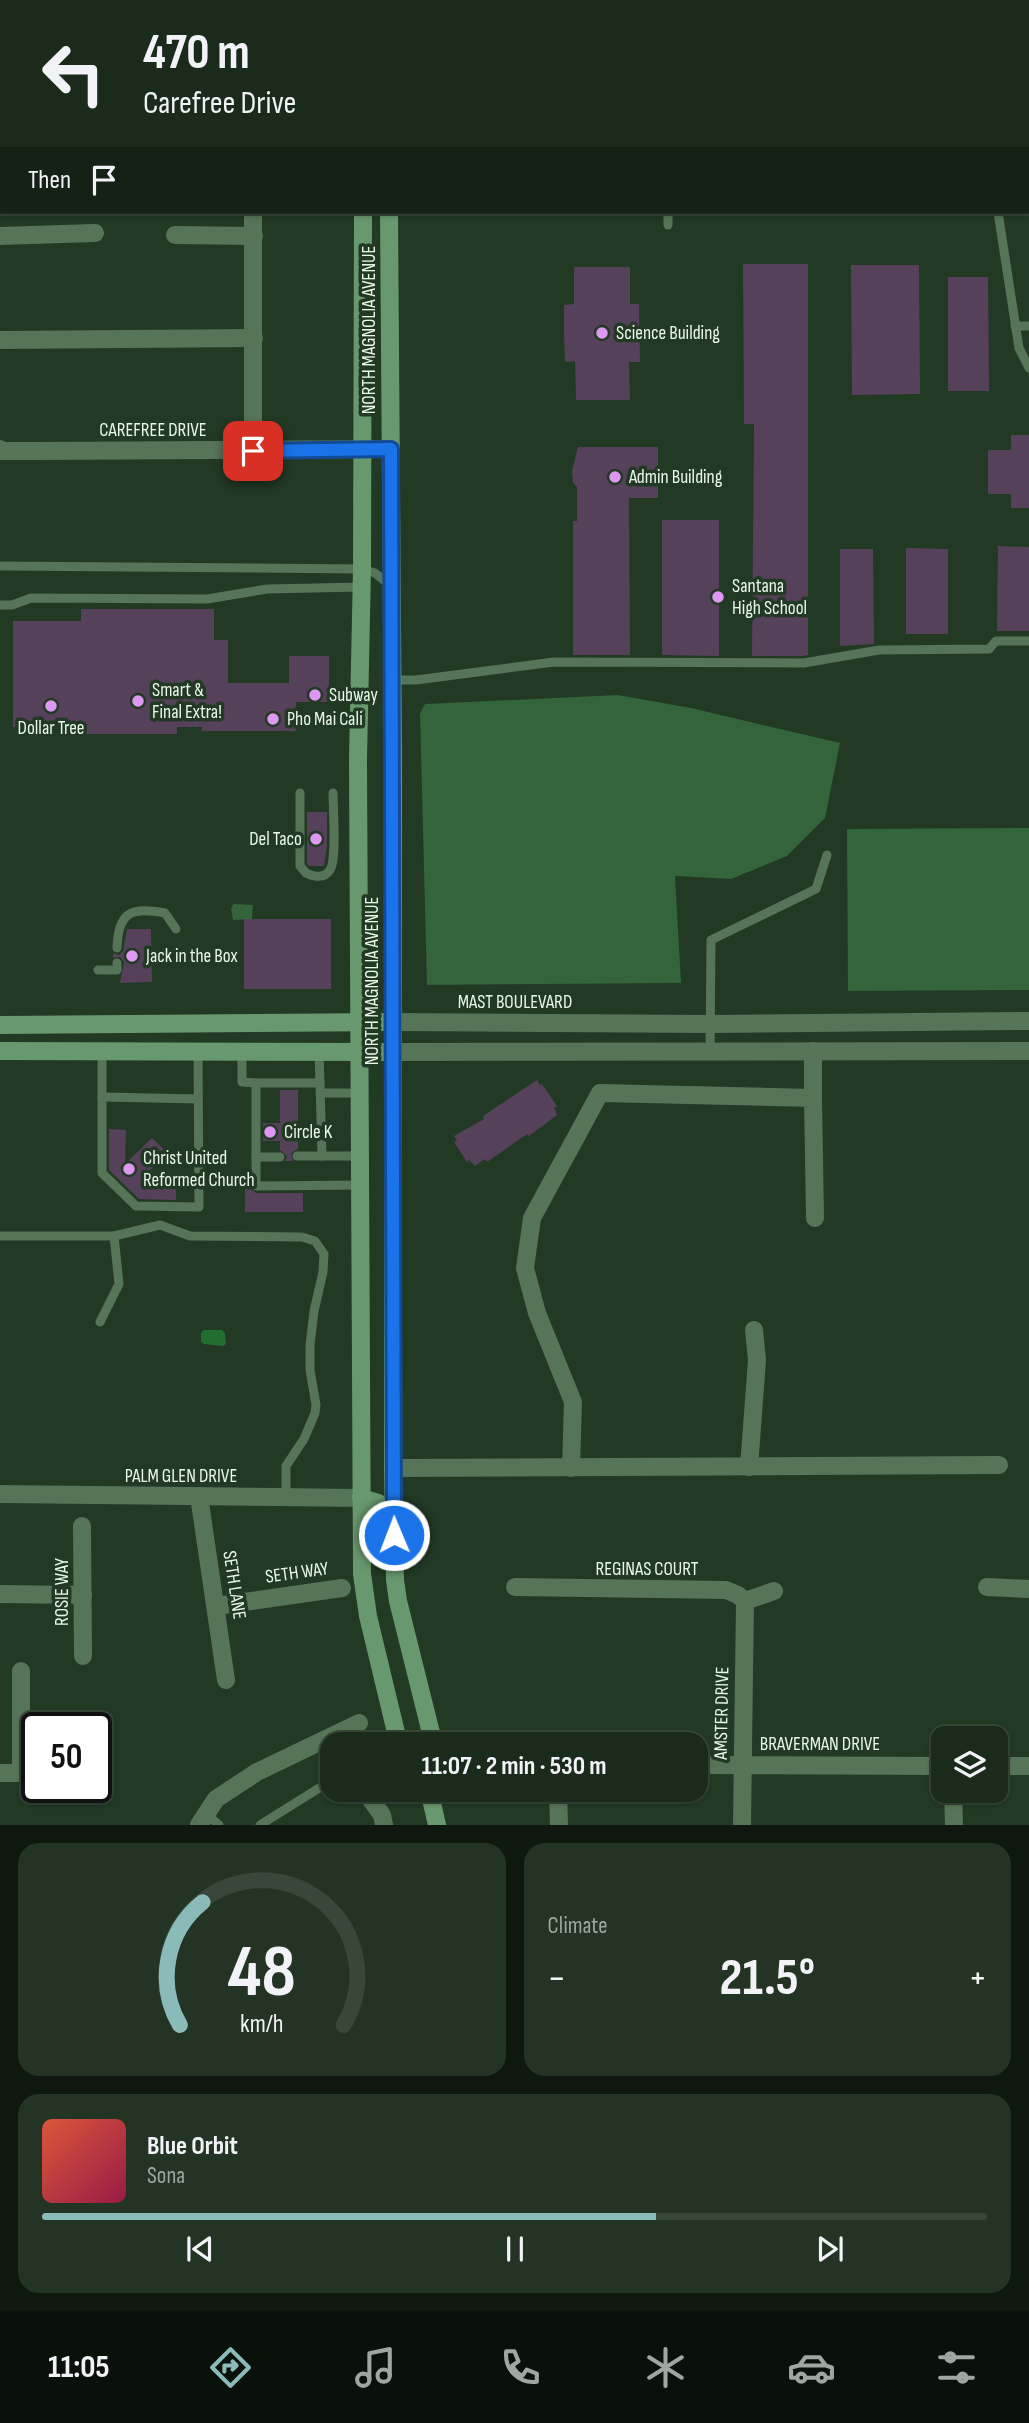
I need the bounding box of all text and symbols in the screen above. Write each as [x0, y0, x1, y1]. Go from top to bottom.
text: 470 m [143, 24, 250, 83]
icon: left [28, 28, 119, 119]
text: Carefree Drive [143, 84, 296, 123]
icon: arrive [85, 161, 123, 199]
text: Then [28, 165, 71, 196]
street label: NORTH MAGNOLIA AVENUE [358, 246, 381, 414]
place label: Science Building [616, 322, 720, 345]
marker: Science Building [594, 325, 610, 341]
street label: CAREFREE DRIVE [99, 419, 207, 442]
pin [223, 421, 283, 481]
icon: arrive [234, 432, 272, 470]
place label: Admin Building [628, 466, 723, 489]
marker: Admin Building [607, 469, 623, 485]
place label: Santana High School [732, 575, 807, 620]
marker: Santana High School [710, 589, 726, 605]
place label: Smart & Final Extra! [152, 679, 222, 724]
place label: Subway [329, 684, 378, 707]
marker: Subway [307, 687, 323, 703]
marker: Smart & Final Extra! [130, 693, 146, 709]
marker: Dollar Tree [43, 698, 59, 714]
place label: Pho Mai Cali [287, 708, 363, 731]
marker: Pho Mai Cali [265, 711, 281, 727]
place label: Dollar Tree [18, 717, 84, 740]
place label: Del Taco [249, 828, 302, 851]
marker: Del Taco [308, 831, 324, 847]
street label: NORTH MAGNOLIA AVENUE [361, 897, 384, 1065]
place label: Jack in the Box [145, 945, 238, 968]
marker: Jack in the Box [124, 948, 140, 964]
street label: MAST BOULEVARD [458, 991, 572, 1014]
place label: Circle K [284, 1121, 333, 1144]
marker: Circle K [262, 1124, 278, 1140]
place label: Christ United Reformed Church [143, 1147, 255, 1192]
marker: Christ United Reformed Church [121, 1161, 137, 1177]
street label: PALM GLEN DRIVE [125, 1465, 237, 1488]
position arrow [357, 1498, 431, 1572]
street label: SETH LANE [217, 1549, 251, 1621]
street label: SETH WAY [264, 1557, 330, 1589]
street label: ROSIE WAY [51, 1558, 74, 1626]
street label: REGINAS COURT [596, 1558, 699, 1581]
street label: AMSTER DRIVE [710, 1666, 734, 1761]
speed limit sign: 50 [21, 1712, 112, 1803]
map controls [931, 1726, 1008, 1803]
button: layers [931, 1726, 1008, 1803]
street label: BRAVERMAN DRIVE [760, 1733, 880, 1756]
text: 11:07 · 2 min · 530 m [422, 1751, 606, 1782]
text: Climate [548, 1912, 607, 1940]
text: 48 [228, 1930, 296, 2018]
text: 21.5° [720, 1947, 815, 2010]
text: − [548, 1956, 566, 2001]
text: + [968, 1956, 987, 2001]
text: km/h [240, 2009, 283, 2040]
text: Blue Orbit [147, 2131, 238, 2162]
text: Sona [147, 2162, 185, 2190]
icon: previous [181, 2230, 219, 2268]
icon: pause [496, 2230, 534, 2268]
icon: next [811, 2230, 849, 2268]
icon: directions [206, 2343, 255, 2392]
icon: music [351, 2343, 400, 2392]
icon: phone [496, 2343, 545, 2392]
icon: climate [641, 2343, 690, 2392]
icon: car [787, 2343, 836, 2392]
icon: filters [932, 2343, 981, 2392]
text: 11:05 [48, 2348, 110, 2387]

